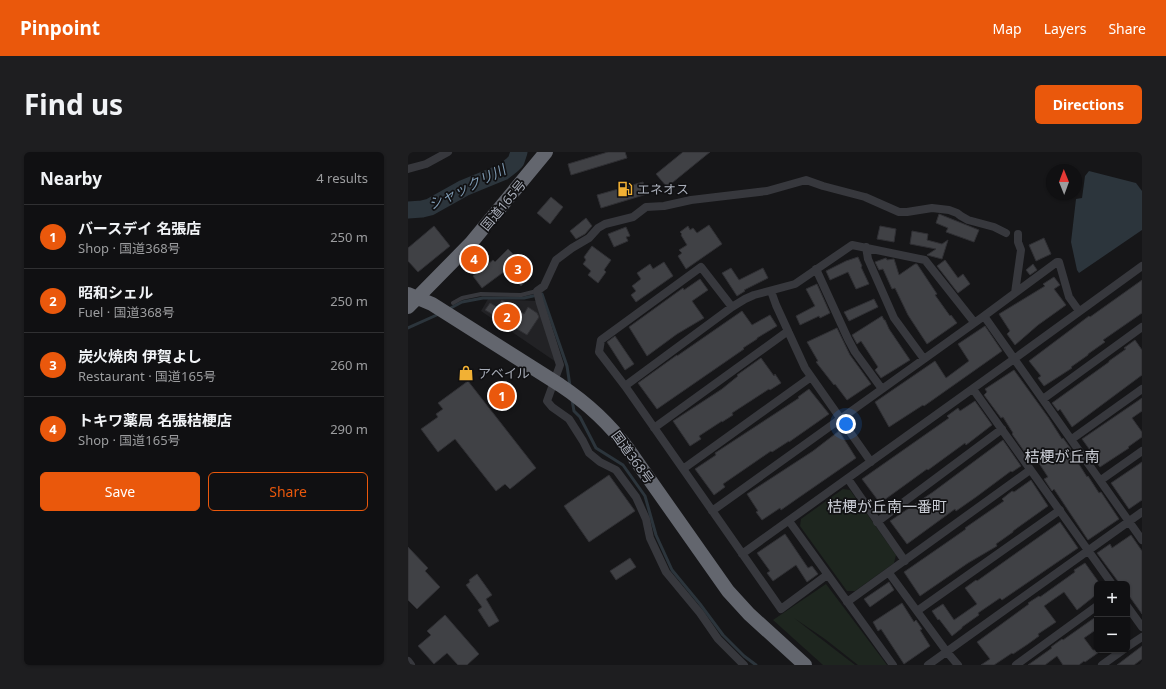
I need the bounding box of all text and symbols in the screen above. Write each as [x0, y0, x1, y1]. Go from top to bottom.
text: Pinpoint [20, 15, 100, 41]
text: Map [993, 19, 1022, 38]
text: Layers [1044, 19, 1086, 38]
text: Share [1108, 19, 1146, 38]
text: Find us [24, 85, 123, 123]
button: Directions [1035, 85, 1142, 124]
water label: シャックリ川 [425, 159, 510, 214]
north arrow [1046, 164, 1082, 200]
text: Nearby [40, 167, 102, 190]
text: 4 results [316, 169, 368, 187]
street label: 国道165号 [476, 176, 530, 234]
fuel station icon: エネオス [616, 180, 634, 198]
place label: エネオス [637, 180, 689, 198]
text: バースデイ 名張店 [78, 218, 201, 238]
text: 1 [49, 228, 57, 246]
text: 250 m [330, 228, 368, 246]
text: Shop · 国道368号 [78, 239, 181, 257]
pin: 4 [461, 244, 487, 274]
pin: 3 [505, 254, 531, 284]
text: 昭和シェル [78, 282, 153, 302]
text: 2 [49, 292, 57, 310]
text: 250 m [330, 292, 368, 310]
pin: 2 [494, 302, 520, 332]
text: Fuel · 国道368号 [78, 303, 175, 321]
text: 炭火焼肉 伊賀よし [78, 346, 202, 366]
text: 3 [49, 356, 57, 374]
text: 260 m [330, 356, 368, 374]
shop icon: アベイル [457, 364, 475, 382]
place label: アベイル [478, 364, 530, 382]
text: Restaurant · 国道165号 [78, 367, 216, 385]
pin: 1 [489, 381, 515, 411]
text: トキワ薬局 名張桔梗店 [78, 410, 232, 430]
your location [836, 414, 856, 434]
text: 4 [49, 420, 57, 438]
text: 290 m [330, 420, 368, 438]
street label: 国道368号 [608, 427, 658, 487]
text: Shop · 国道165号 [78, 431, 181, 449]
district label: 桔梗が丘南 [1024, 446, 1100, 466]
button: Save [40, 472, 200, 511]
button: Share [208, 472, 368, 511]
district label: 桔梗が丘南一番町 [827, 496, 947, 516]
map controls [1094, 581, 1130, 653]
button: + [1094, 581, 1130, 617]
button: − [1094, 617, 1130, 653]

